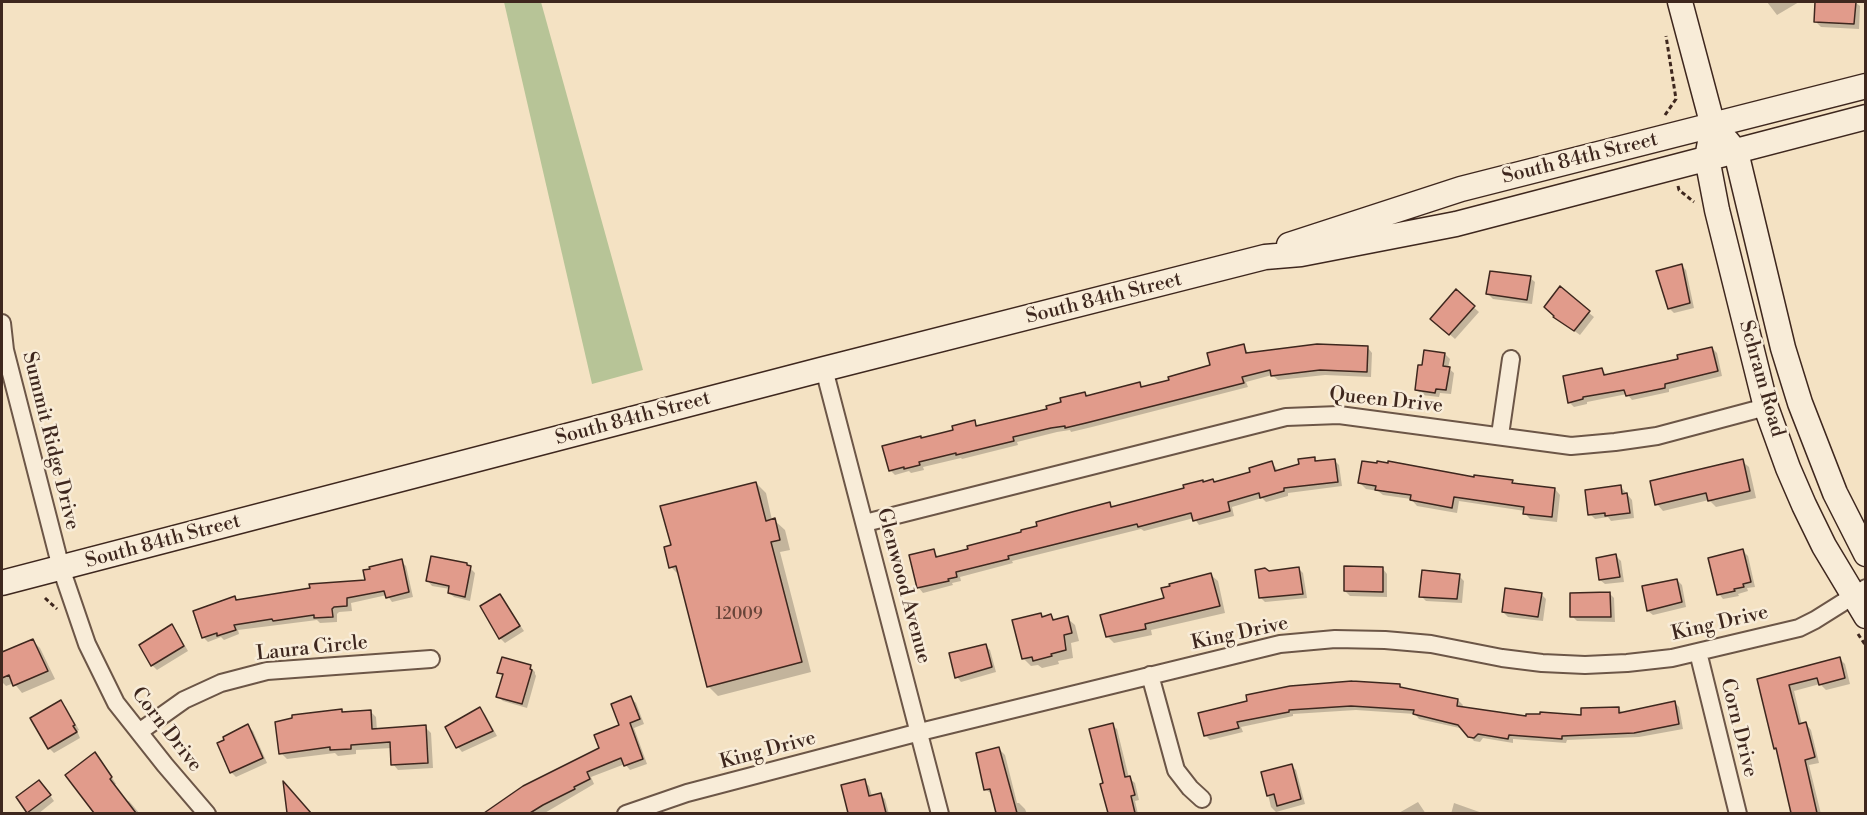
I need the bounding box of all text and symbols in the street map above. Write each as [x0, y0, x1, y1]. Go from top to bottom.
street label: South 84th Street [1500, 128, 1660, 190]
street label: South 84th Street [1024, 268, 1184, 330]
street label: Schram Road [1733, 318, 1789, 440]
street label: Summit Ridge Drive [16, 350, 84, 532]
street label: Queen Drive [1328, 383, 1444, 419]
street label: South 84th Street [553, 387, 713, 451]
street label: Glenwood Avenue [871, 506, 935, 666]
street label: South 84th Street [83, 510, 243, 574]
street label: King Drive [1669, 601, 1771, 647]
house number: 12009 [715, 605, 763, 625]
street label: King Drive [1189, 612, 1291, 656]
street label: Laura Circle [255, 631, 369, 667]
street label: Corn Drive [1714, 676, 1762, 780]
street label: Corn Drive [125, 683, 207, 777]
street label: King Drive [717, 727, 819, 775]

